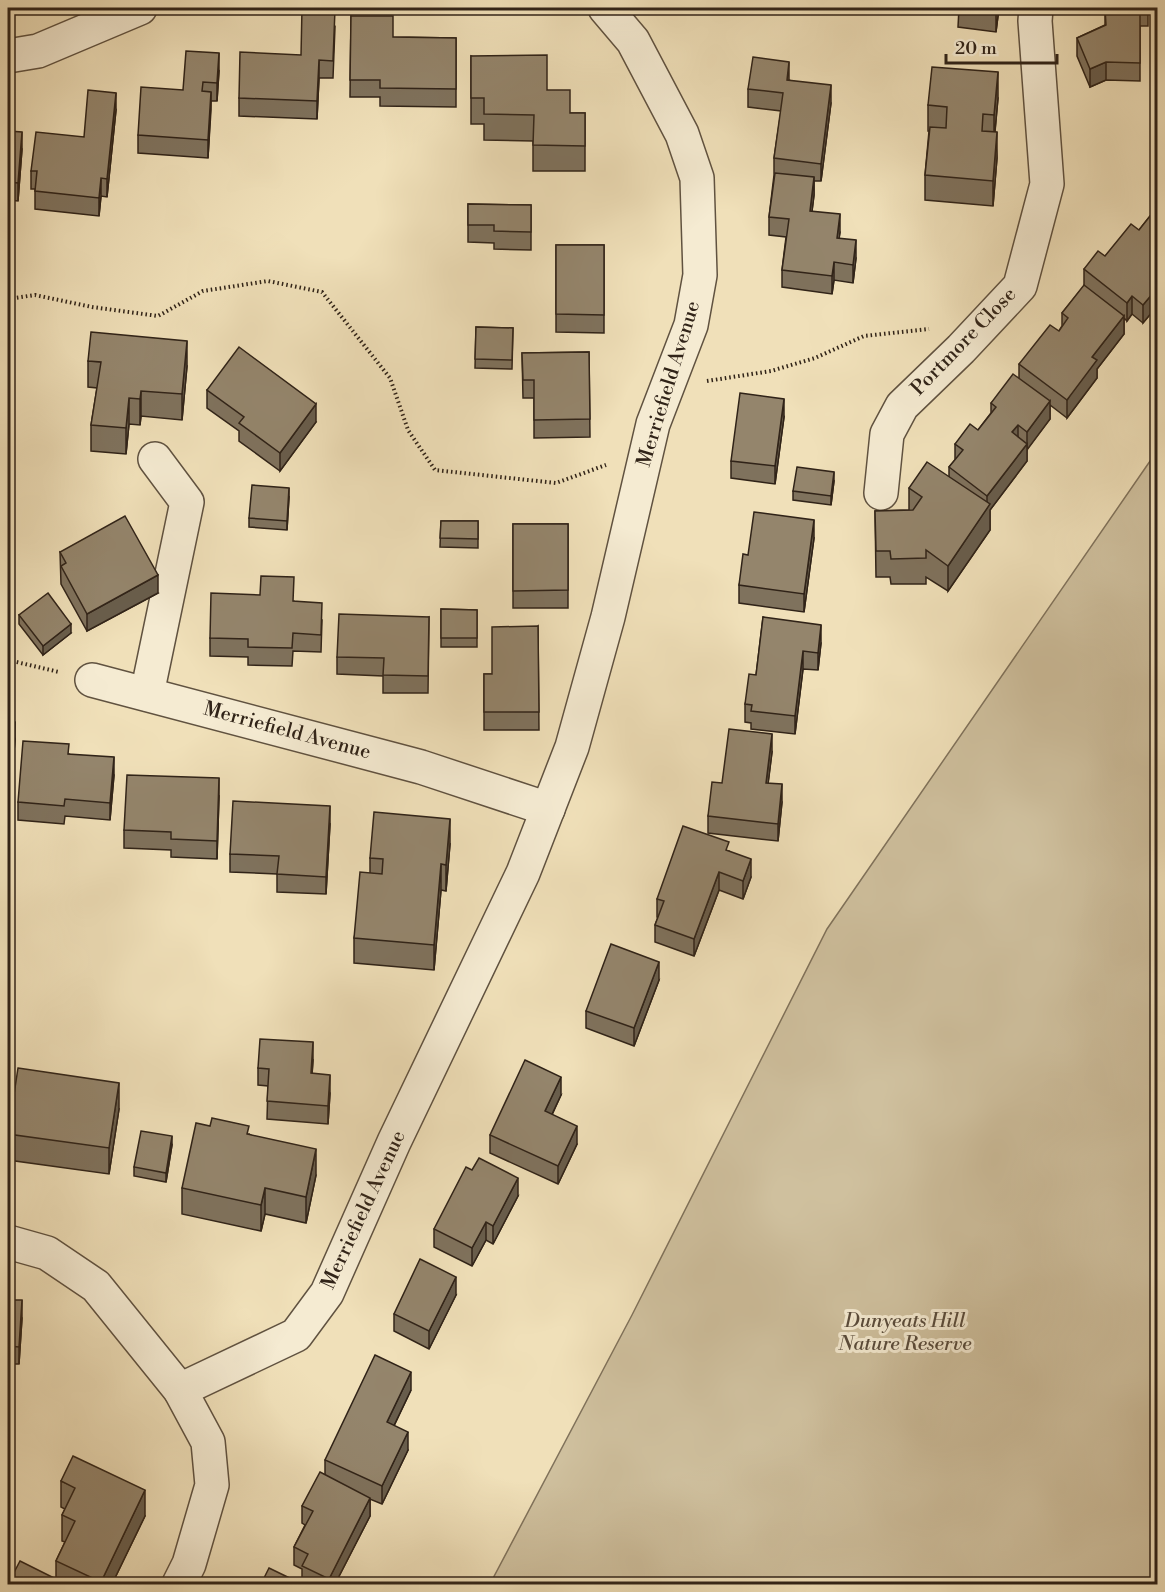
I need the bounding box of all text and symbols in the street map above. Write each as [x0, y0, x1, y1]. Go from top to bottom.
scale bar [946, 27, 1057, 65]
text: 20 m [955, 37, 997, 60]
street label: Portmore Close [906, 283, 1022, 401]
street label: Merriefield Avenue [632, 298, 706, 470]
street label: Merriefield Avenue [201, 697, 373, 765]
street label: Merriefield Avenue [316, 1127, 412, 1293]
park label: Dunyeats Hill Nature Reserve [837, 1309, 972, 1357]

